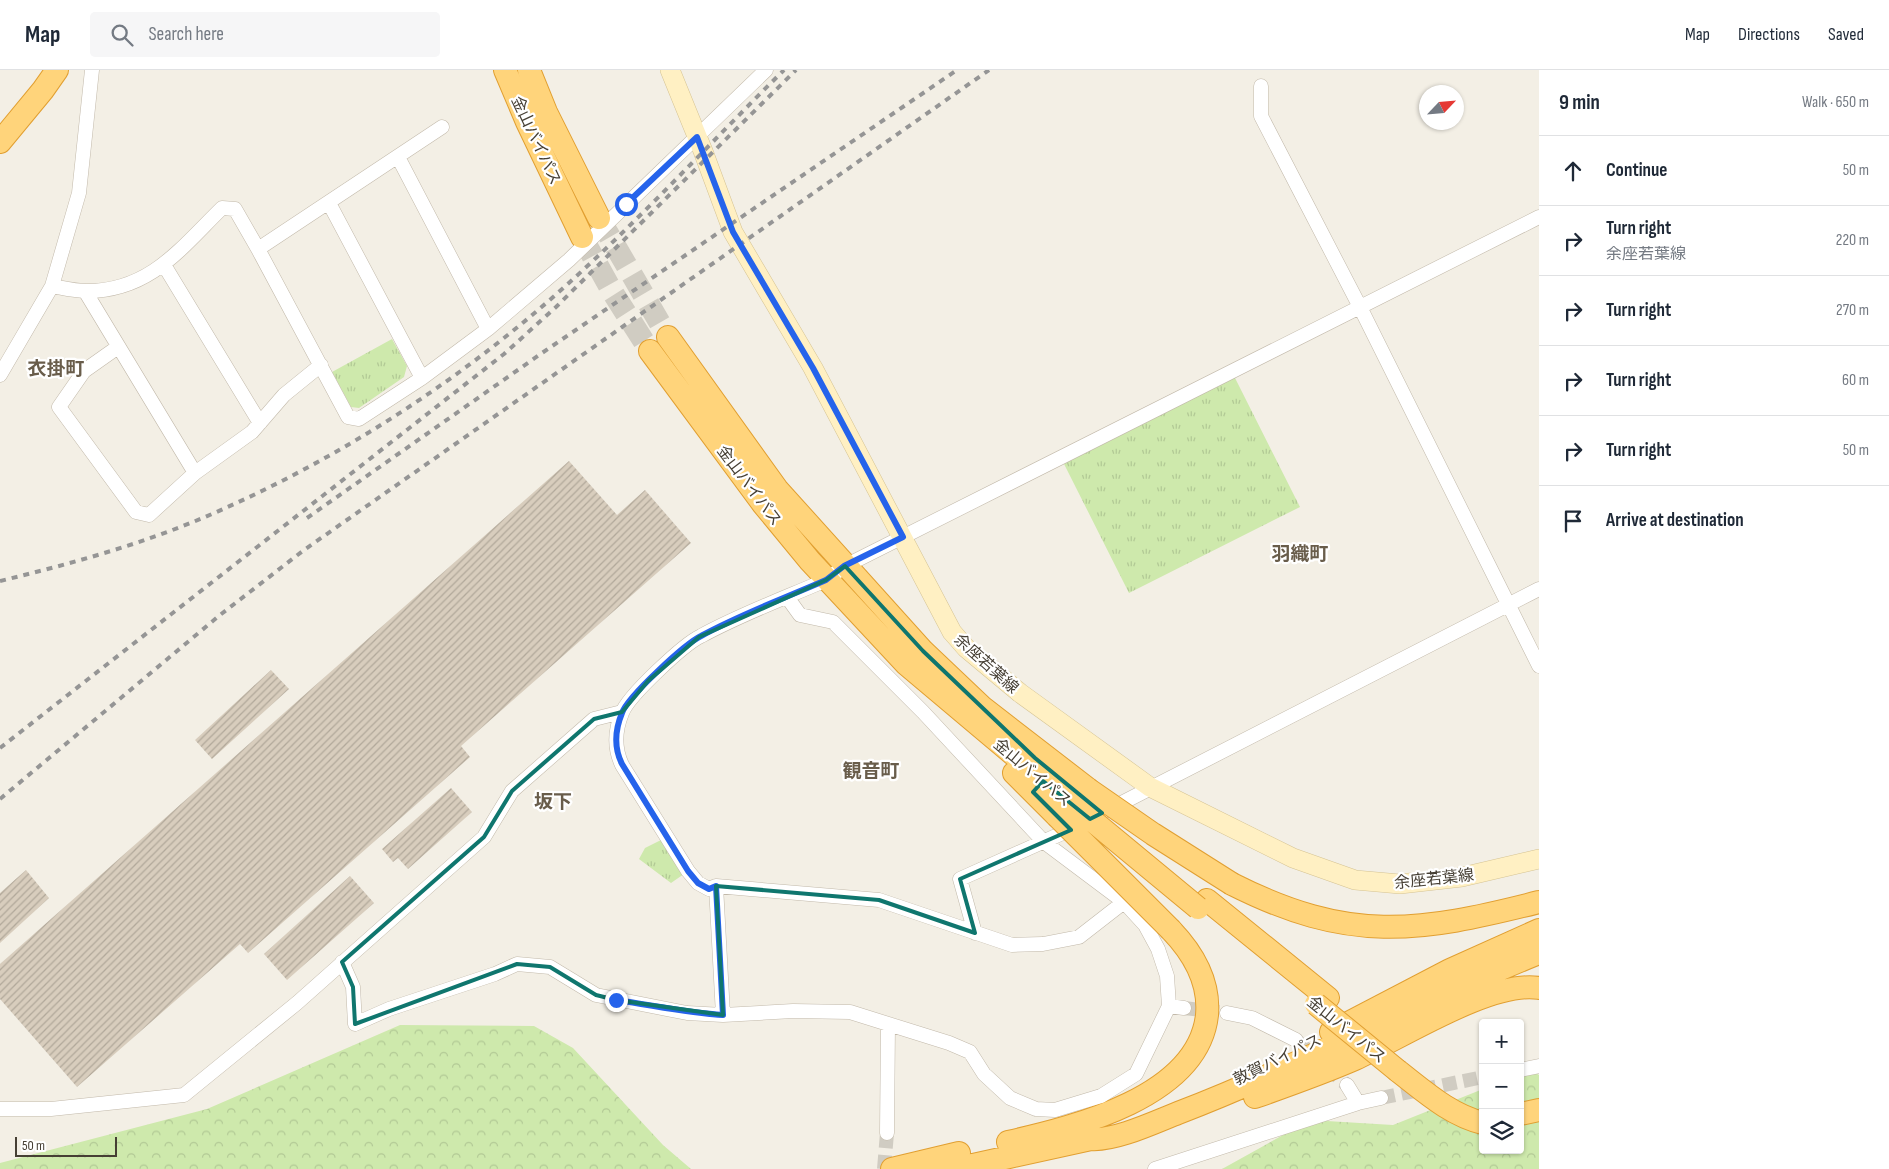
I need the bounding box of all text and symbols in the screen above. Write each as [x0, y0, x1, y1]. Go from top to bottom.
search box [90, 12, 440, 57]
text: Map [25, 20, 60, 49]
icon: search [108, 21, 136, 49]
text: Search here [148, 23, 224, 46]
text: Map [1685, 24, 1710, 45]
text: Directions [1738, 24, 1800, 45]
text: Saved [1828, 24, 1864, 45]
north arrow [1419, 85, 1464, 130]
text: 9 min [1559, 90, 1600, 115]
street label: 金山バイパス [507, 93, 564, 188]
text: Walk · 650 m [1802, 93, 1869, 112]
icon: ahead [1559, 157, 1587, 185]
text: Continue [1606, 159, 1667, 182]
text: 50 m [1843, 161, 1869, 180]
route start [615, 193, 638, 216]
text: Turn right [1606, 217, 1671, 240]
icon: right [1559, 227, 1587, 255]
text: 220 m [1836, 231, 1869, 250]
text: 余座若葉線 [1606, 245, 1686, 264]
icon: right [1559, 297, 1587, 325]
text: Turn right [1606, 299, 1671, 322]
text: 270 m [1836, 301, 1869, 320]
district label: 衣掛町 [27, 358, 85, 381]
icon: right [1559, 367, 1587, 395]
text: Turn right [1606, 369, 1671, 392]
text: 60 m [1842, 371, 1869, 390]
icon: right [1559, 437, 1587, 465]
text: Turn right [1606, 439, 1671, 462]
text: 50 m [1843, 441, 1869, 460]
street label: 金山バイパス [712, 442, 785, 530]
icon: arrive [1559, 507, 1587, 535]
text: Arrive at destination [1606, 509, 1744, 532]
district label: 羽織町 [1271, 543, 1329, 566]
street label: 余座若葉線 [950, 630, 1022, 698]
street label: 金山バイパス [989, 735, 1075, 811]
district label: 観音町 [842, 760, 900, 783]
district label: 坂下 [534, 791, 572, 814]
street label: 余座若葉線 [1393, 866, 1475, 893]
route end [605, 989, 628, 1012]
street label: 金山バイパス [1303, 993, 1389, 1068]
map controls [1479, 1019, 1524, 1154]
button: + [1479, 1019, 1524, 1064]
street label: 敦賀バイパス [1230, 1031, 1325, 1090]
button: − [1479, 1064, 1524, 1109]
button: layers [1479, 1109, 1524, 1154]
scale bar [15, 1134, 118, 1157]
text: 50 m [22, 1137, 45, 1154]

